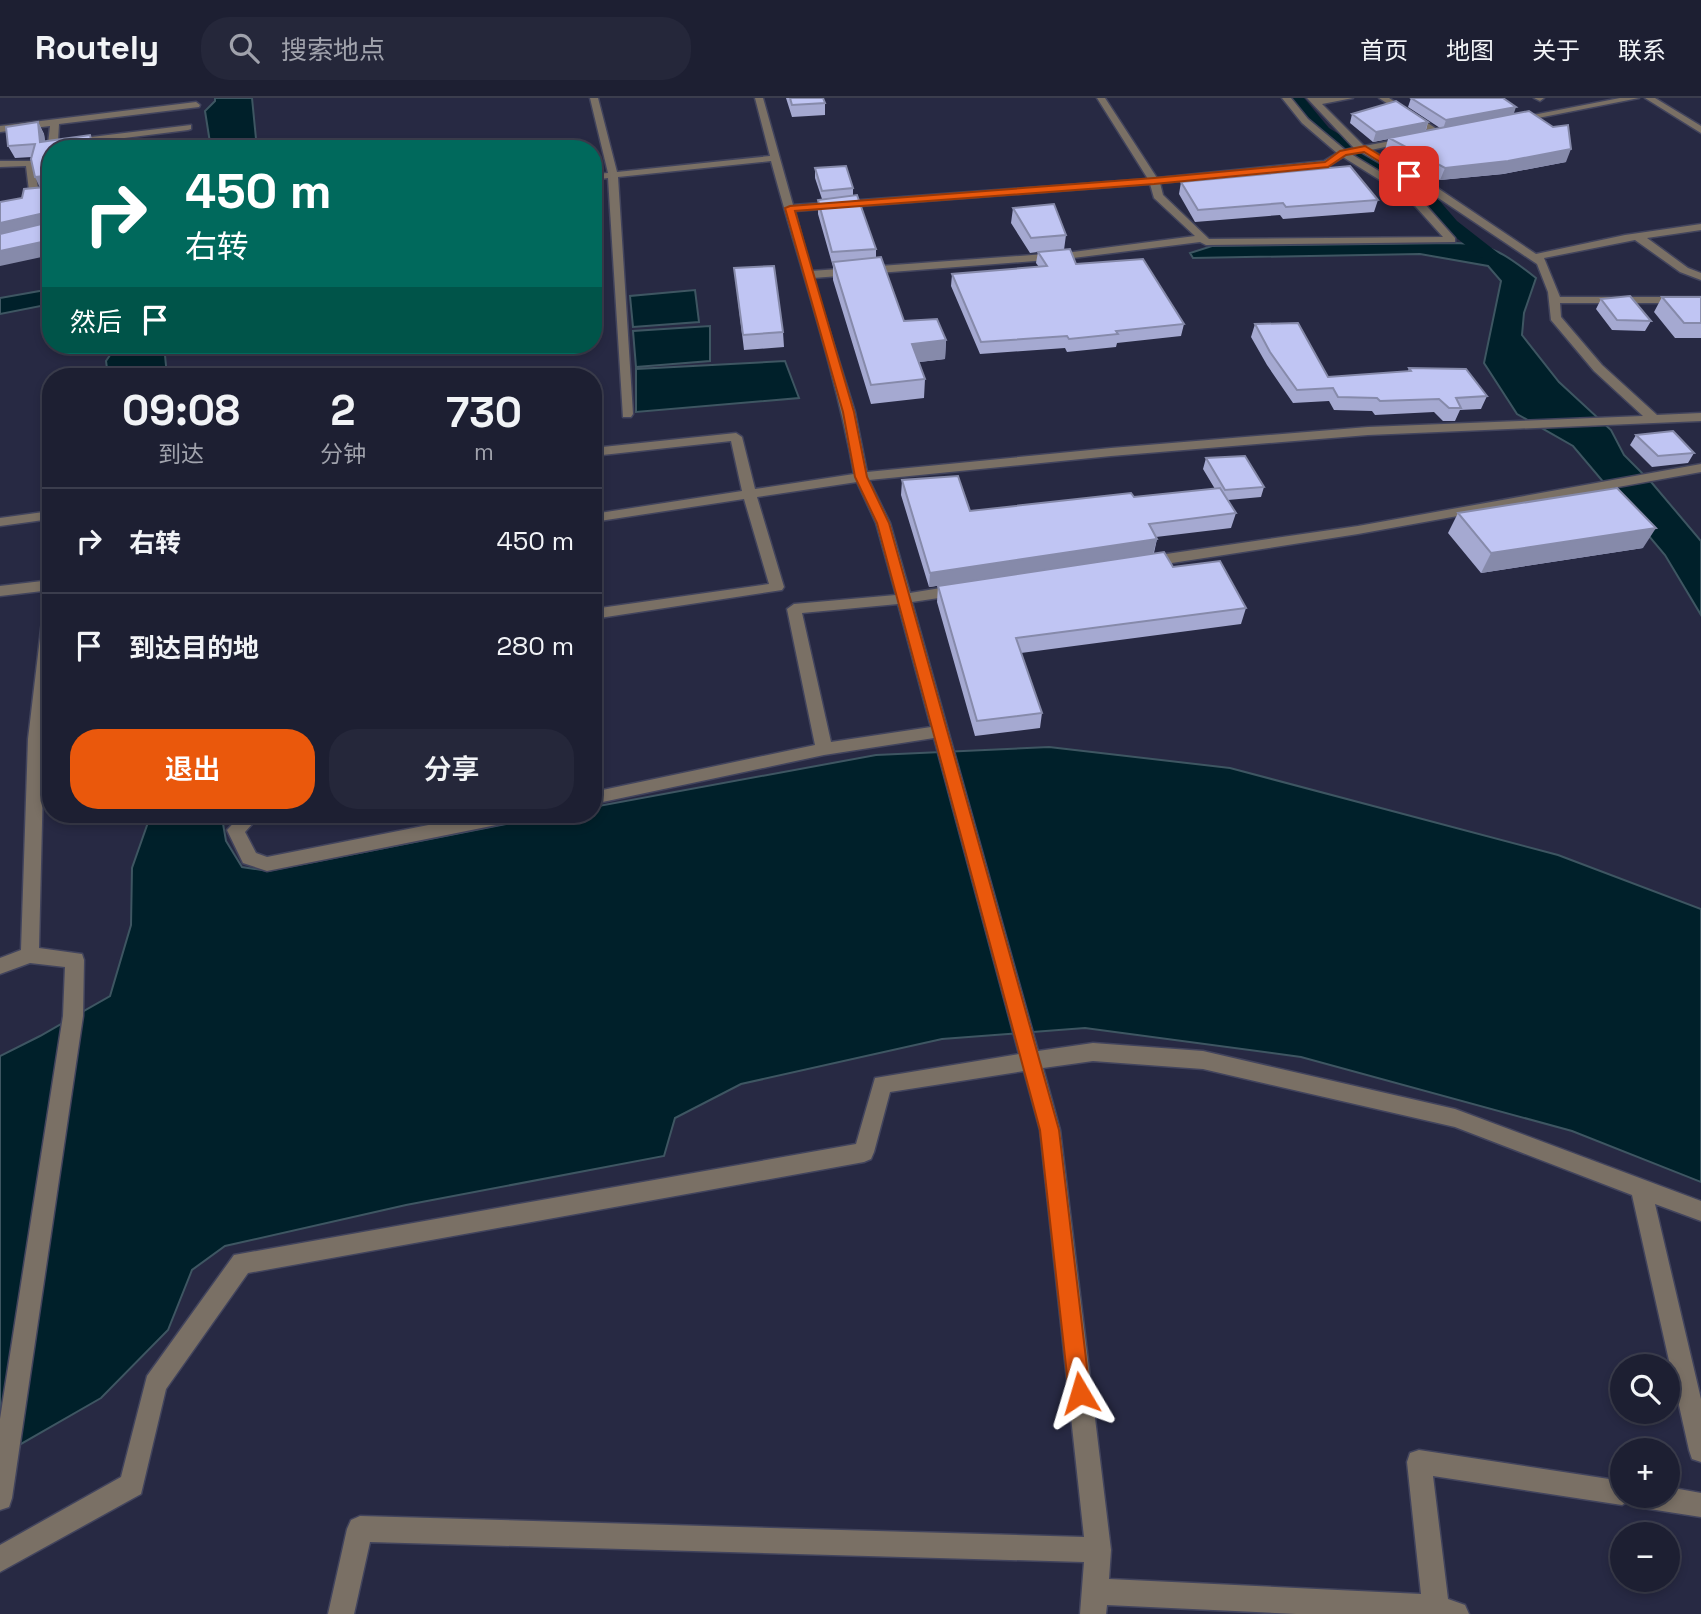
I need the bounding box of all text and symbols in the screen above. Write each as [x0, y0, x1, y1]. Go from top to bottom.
search box [201, 17, 691, 80]
text: Routely [35, 27, 159, 69]
icon: search [225, 29, 263, 67]
text: 搜索地点 [281, 33, 385, 67]
text: 首页 [1360, 35, 1408, 66]
text: 地图 [1446, 35, 1494, 66]
text: 关于 [1532, 35, 1580, 66]
text: 联系 [1618, 35, 1666, 66]
pin [1379, 146, 1439, 206]
icon: arrive [1390, 157, 1428, 195]
text: 450 m [185, 160, 332, 222]
icon: right [70, 168, 161, 259]
text: 右转 [185, 227, 249, 267]
icon: arrive [136, 301, 174, 339]
text: 然后 [70, 305, 122, 339]
text: 09:08 [122, 384, 240, 437]
text: 2 [331, 384, 355, 437]
text: 730 [446, 386, 522, 439]
text: m [474, 437, 494, 467]
text: 到达 [158, 439, 204, 469]
text: 分钟 [320, 439, 366, 469]
icon: right [70, 522, 108, 560]
text: 450 m [496, 524, 574, 558]
text: 右转 [129, 526, 181, 560]
icon: arrive [70, 627, 108, 665]
text: 280 m [496, 629, 574, 663]
text: 到达目的地 [129, 631, 259, 665]
button: 退出 [70, 729, 315, 809]
button: 分享 [329, 729, 574, 809]
map controls [1610, 1354, 1680, 1592]
button: search [1610, 1354, 1680, 1424]
position arrow [1043, 1356, 1117, 1430]
button: + [1610, 1438, 1680, 1508]
button: − [1610, 1522, 1680, 1592]

